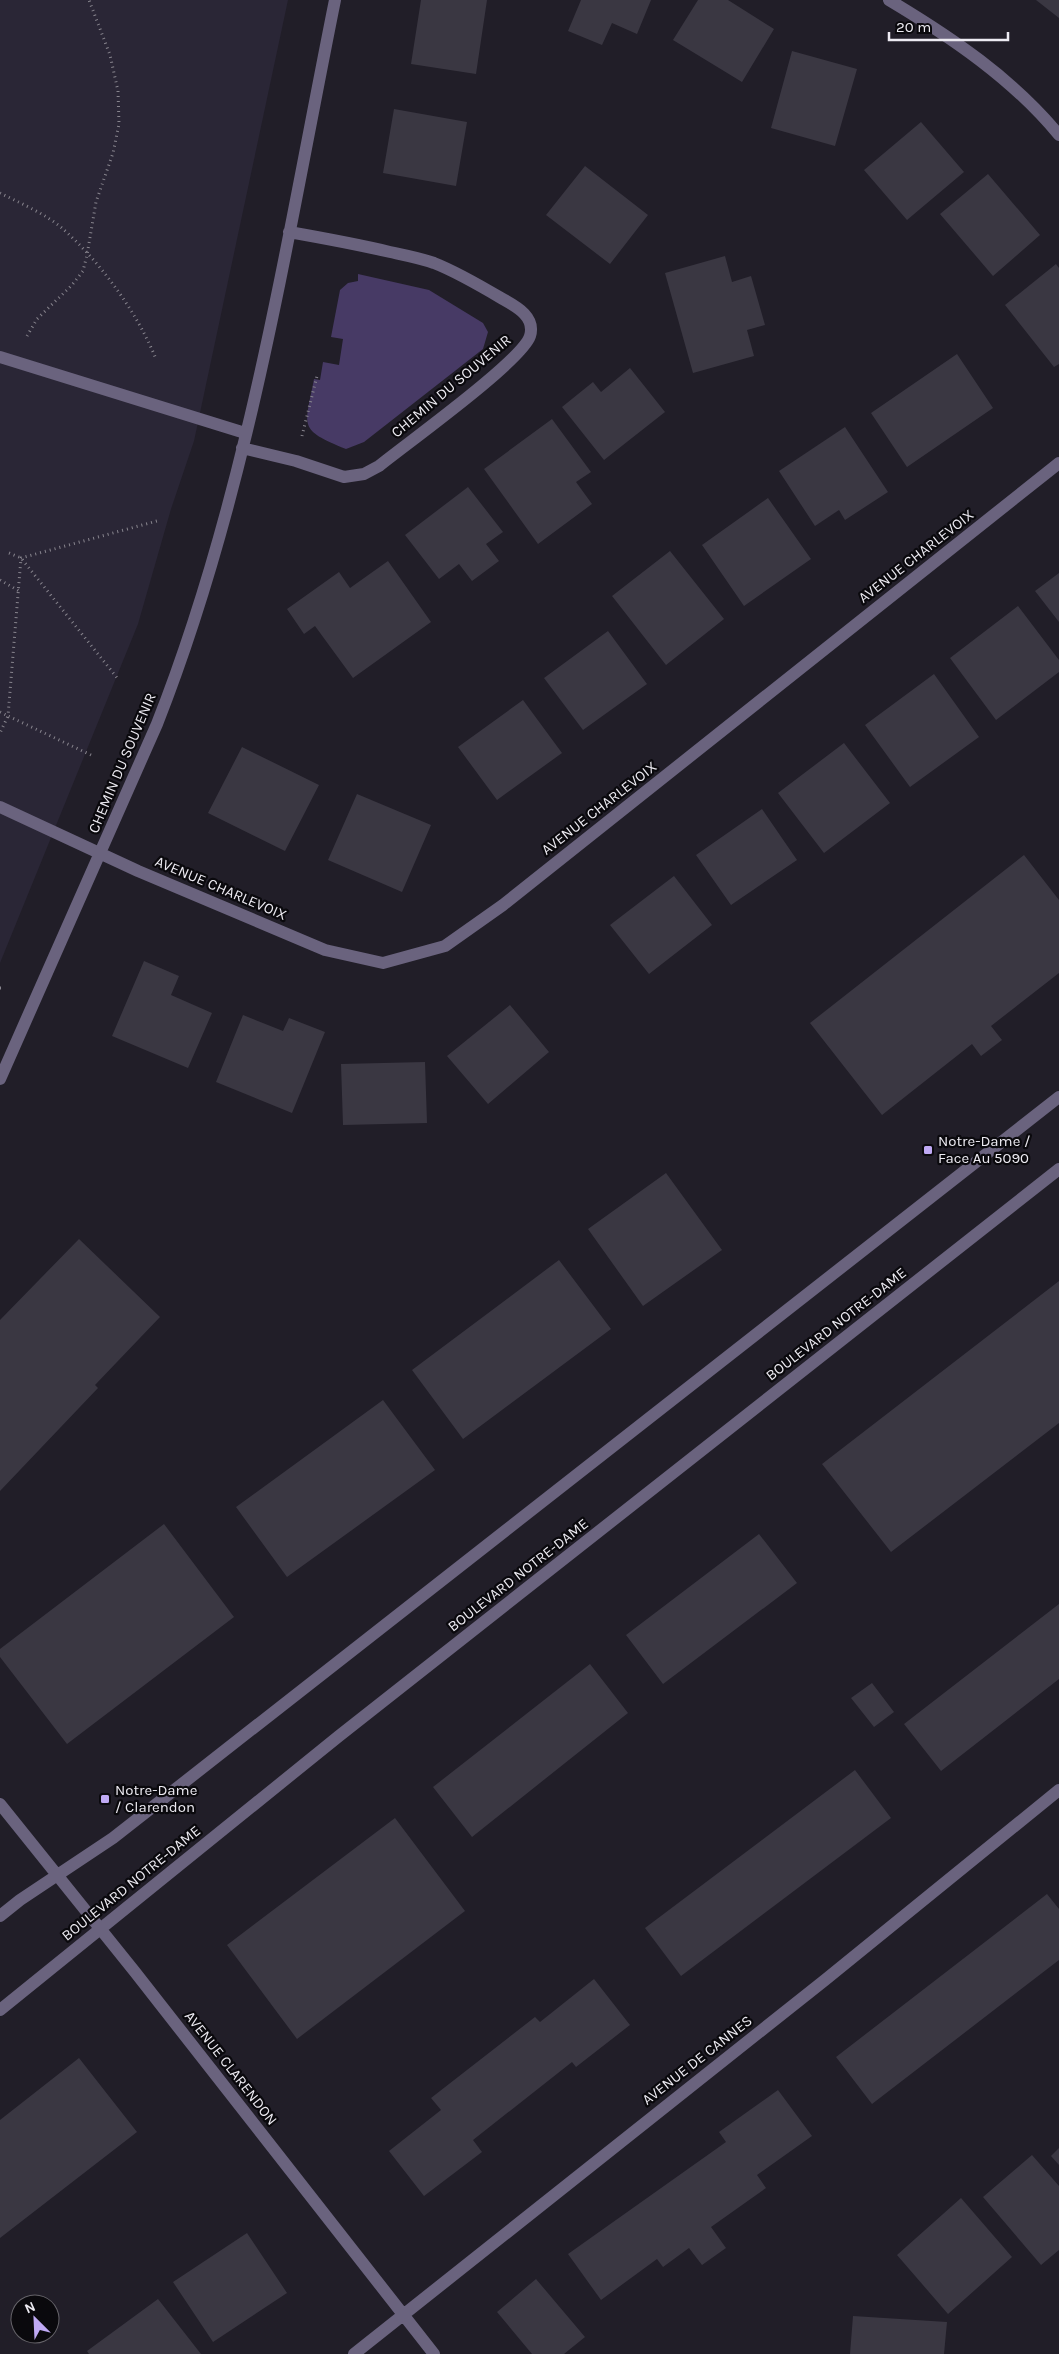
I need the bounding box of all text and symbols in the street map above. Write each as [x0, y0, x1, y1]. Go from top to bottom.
scale bar [889, 10, 1008, 42]
text: 20 m [896, 18, 931, 36]
street label: CHEMIN DU SOUVENIR [387, 331, 515, 441]
street label: AVENUE CHARLEVOIX [855, 505, 977, 607]
street label: CHEMIN DU SOUVENIR [84, 690, 160, 836]
street label: AVENUE CHARLEVOIX [538, 757, 660, 859]
street label: AVENUE CHARLEVOIX [152, 852, 290, 924]
place label: Notre-Dame / Face Au 5090 [938, 1132, 1030, 1167]
marker: Notre-Dame / Face Au 5090 [922, 1144, 934, 1156]
street label: BOULEVARD NOTRE-DAME [762, 1264, 910, 1384]
street label: BOULEVARD NOTRE-DAME [444, 1515, 592, 1635]
place label: Notre-Dame / Clarendon [115, 1781, 197, 1816]
marker: Notre-Dame / Clarendon [99, 1793, 111, 1805]
street label: BOULEVARD NOTRE-DAME [58, 1821, 204, 1945]
street label: AVENUE CLARENDON [181, 2007, 281, 2129]
street label: AVENUE DE CANNES [638, 2011, 756, 2109]
north arrow [10, 2294, 60, 2344]
text: N [22, 2298, 38, 2317]

